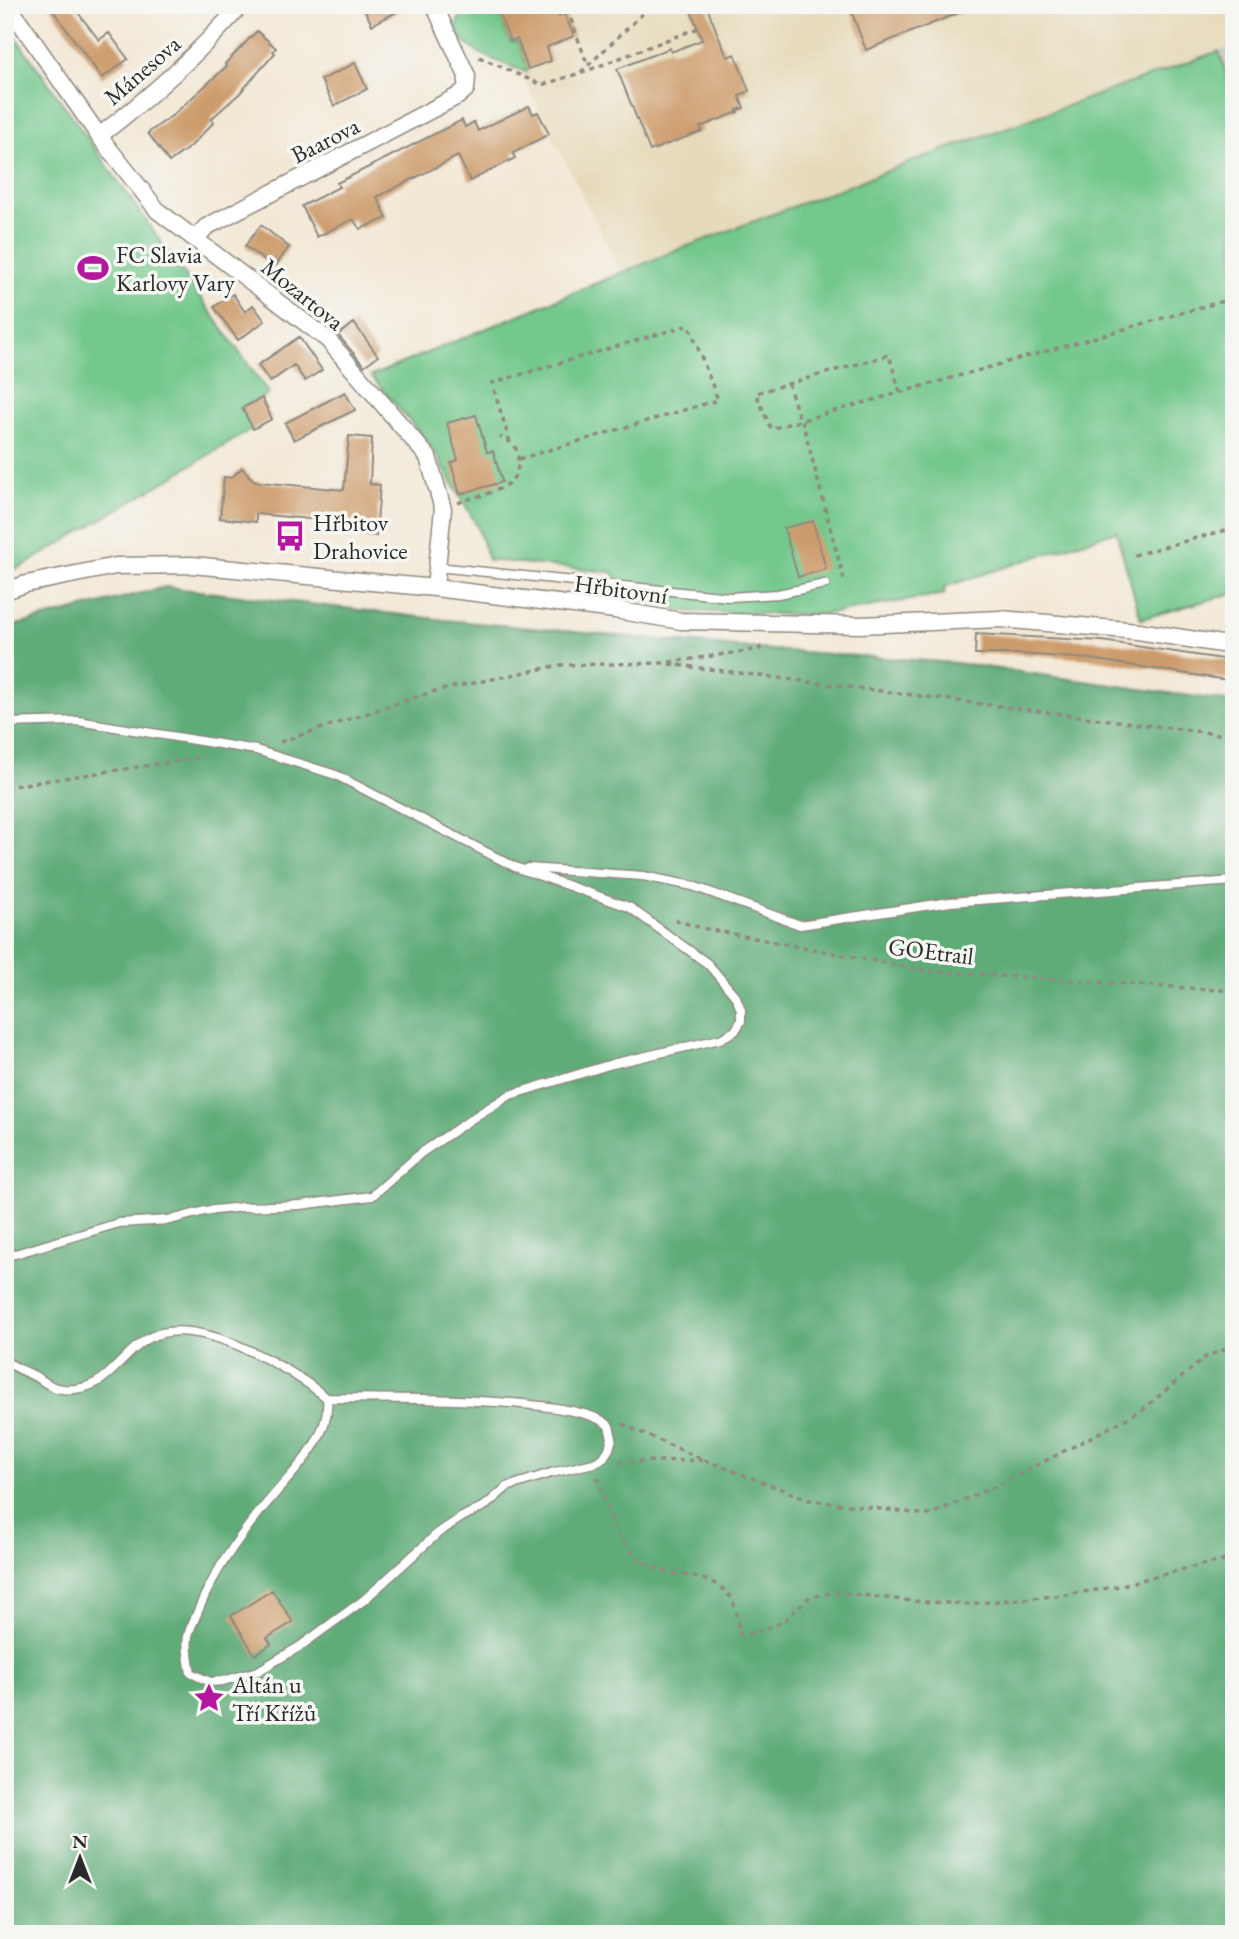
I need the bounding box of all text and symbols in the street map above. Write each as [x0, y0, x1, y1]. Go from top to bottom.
street label: Mánesova [97, 28, 187, 112]
street label: Baarova [286, 110, 365, 170]
place label: FC Slavia Karlovy Vary [116, 239, 235, 298]
sports icon: FC Slavia Karlovy Vary [76, 251, 110, 285]
street label: Mozartova [255, 251, 351, 337]
place label: Hřbitov Drahovice [313, 507, 408, 566]
bus stop icon: Hřbitov Drahovice [273, 519, 307, 553]
street label: Hřbitovní [572, 567, 670, 611]
street label: GOEtrail [887, 930, 976, 972]
place label: Altán u Tří Křížů [231, 1669, 317, 1728]
place icon: Altán u Tří Křížů [192, 1681, 226, 1715]
north arrow [46, 1824, 116, 1894]
text: N [72, 1829, 88, 1854]

